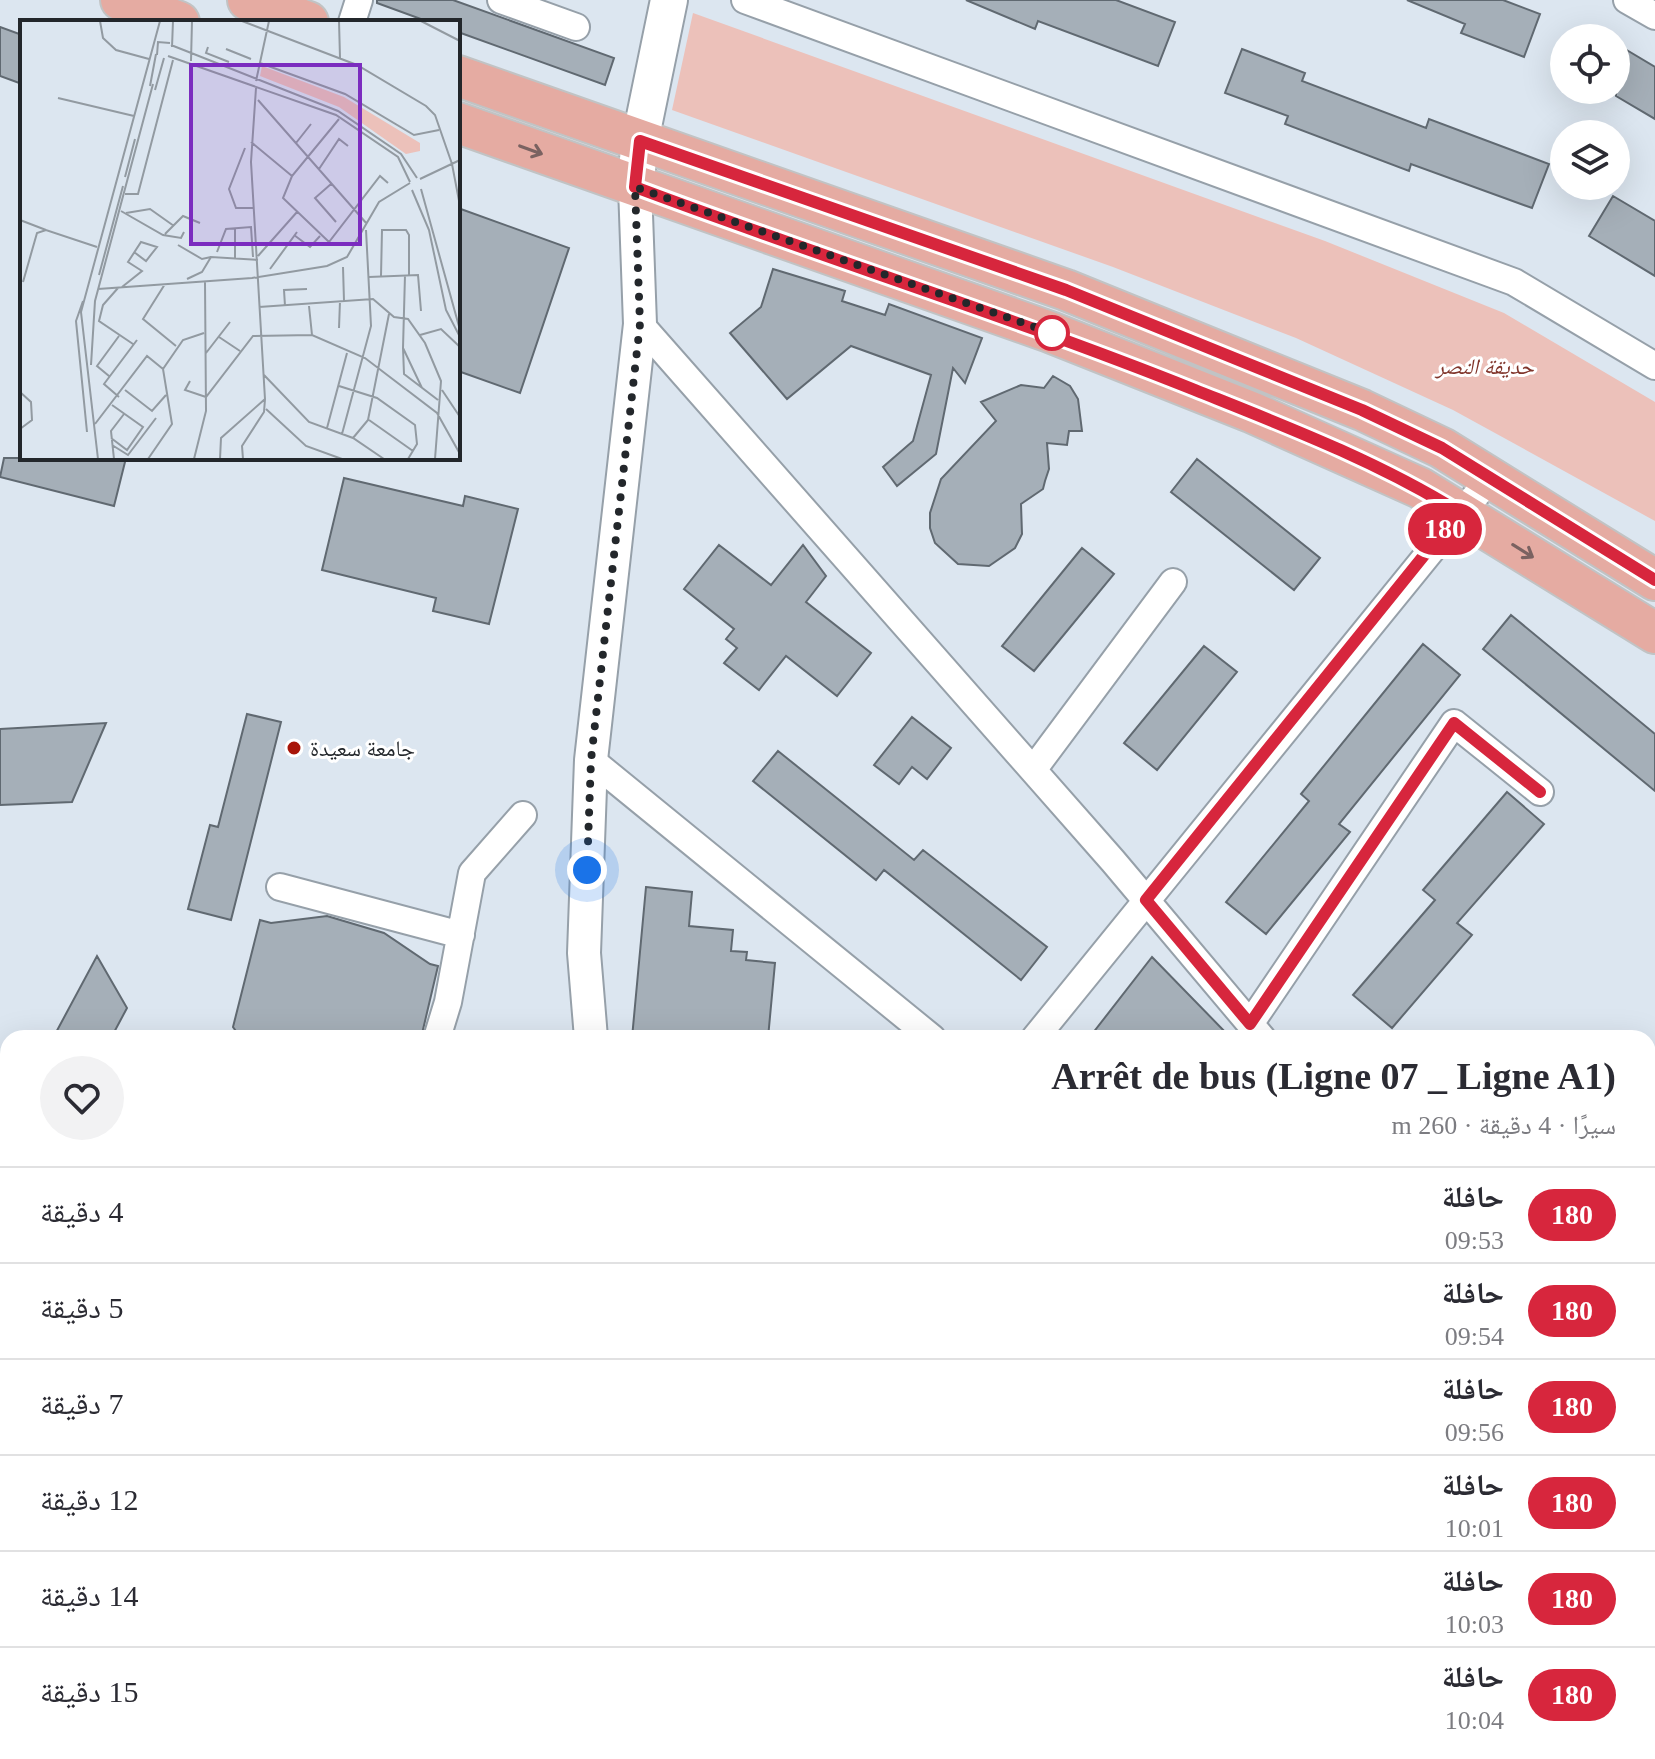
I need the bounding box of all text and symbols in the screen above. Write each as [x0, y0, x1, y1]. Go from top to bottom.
inset map [20, 20, 460, 460]
map controls [1550, 24, 1630, 200]
button: locate [1550, 24, 1630, 104]
button: layers [1550, 120, 1630, 200]
one-way arrow [519, 143, 544, 158]
unlabelled marker [1035, 316, 1069, 350]
park label: حديقة النصر [1434, 354, 1535, 379]
line badge: 180 [1399, 503, 1491, 555]
text: 180 [1424, 513, 1466, 544]
one-way arrow [1511, 543, 1534, 559]
place label: جامعة سعيدة [310, 736, 415, 761]
marker: جامعة سعيدة [285, 739, 303, 757]
your location [567, 850, 607, 890]
text: Arrêt de bus (Ligne 07 _ Ligne A1) [1051, 1055, 1616, 1097]
button: heart [40, 1056, 124, 1140]
text: سيرًا · 4 دقيقة · 260 m [1391, 1111, 1616, 1140]
text: حافلة [1442, 1180, 1504, 1213]
text: 4 دقيقة [40, 1195, 124, 1228]
text: 180 [1551, 1199, 1593, 1230]
text: 09:53 [1445, 1226, 1504, 1255]
text: حافلة [1442, 1276, 1504, 1309]
text: 5 دقيقة [40, 1291, 124, 1324]
text: 180 [1551, 1295, 1593, 1326]
text: 09:54 [1445, 1322, 1504, 1351]
text: حافلة [1442, 1372, 1504, 1405]
text: 7 دقيقة [40, 1387, 124, 1420]
text: 180 [1551, 1391, 1593, 1422]
text: 09:56 [1445, 1418, 1504, 1447]
text: حافلة [1442, 1468, 1504, 1501]
text: 12 دقيقة [40, 1483, 139, 1516]
text: 180 [1551, 1487, 1593, 1518]
text: 10:01 [1445, 1514, 1504, 1543]
text: حافلة [1442, 1564, 1504, 1597]
text: 14 دقيقة [40, 1579, 139, 1612]
text: 180 [1551, 1583, 1593, 1614]
text: 10:03 [1445, 1610, 1504, 1639]
text: حافلة [1442, 1660, 1504, 1693]
text: 15 دقيقة [40, 1675, 139, 1708]
text: 180 [1551, 1679, 1593, 1710]
text: 10:04 [1445, 1706, 1504, 1735]

